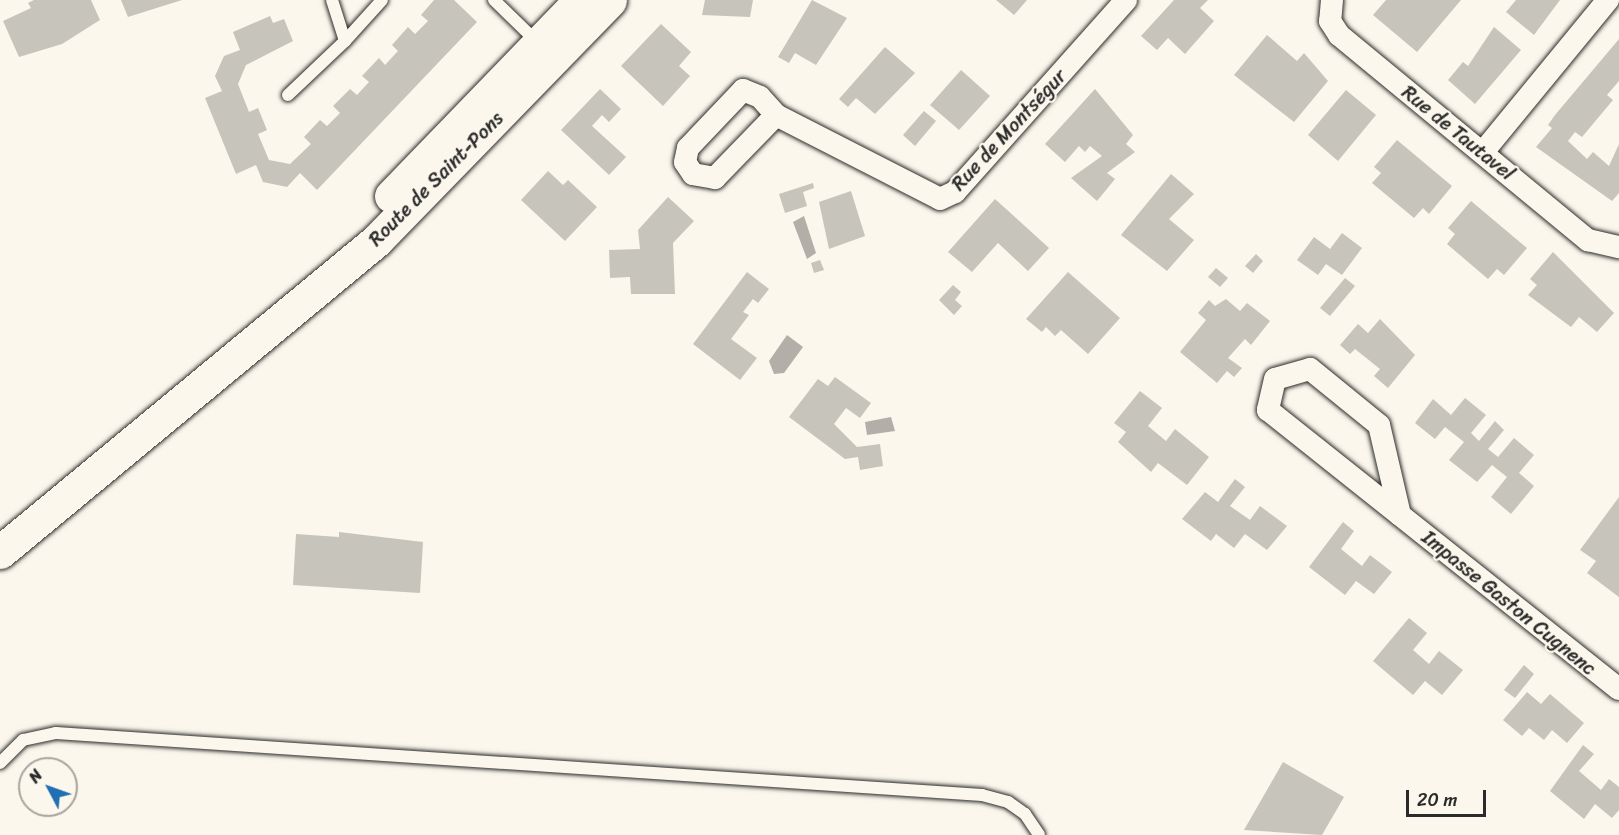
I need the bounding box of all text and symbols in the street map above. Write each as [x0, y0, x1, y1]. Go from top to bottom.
street label: Rue de Montségur [946, 64, 1072, 196]
street label: Rue de Tautavel [1397, 80, 1519, 186]
street label: Route de Saint-Pons [363, 106, 509, 252]
street label: Impasse Gaston Cugnenc [1416, 525, 1602, 681]
north arrow [18, 757, 78, 817]
text: N [21, 762, 50, 790]
scale bar [1409, 778, 1488, 816]
text: 20 m [1417, 784, 1457, 816]

